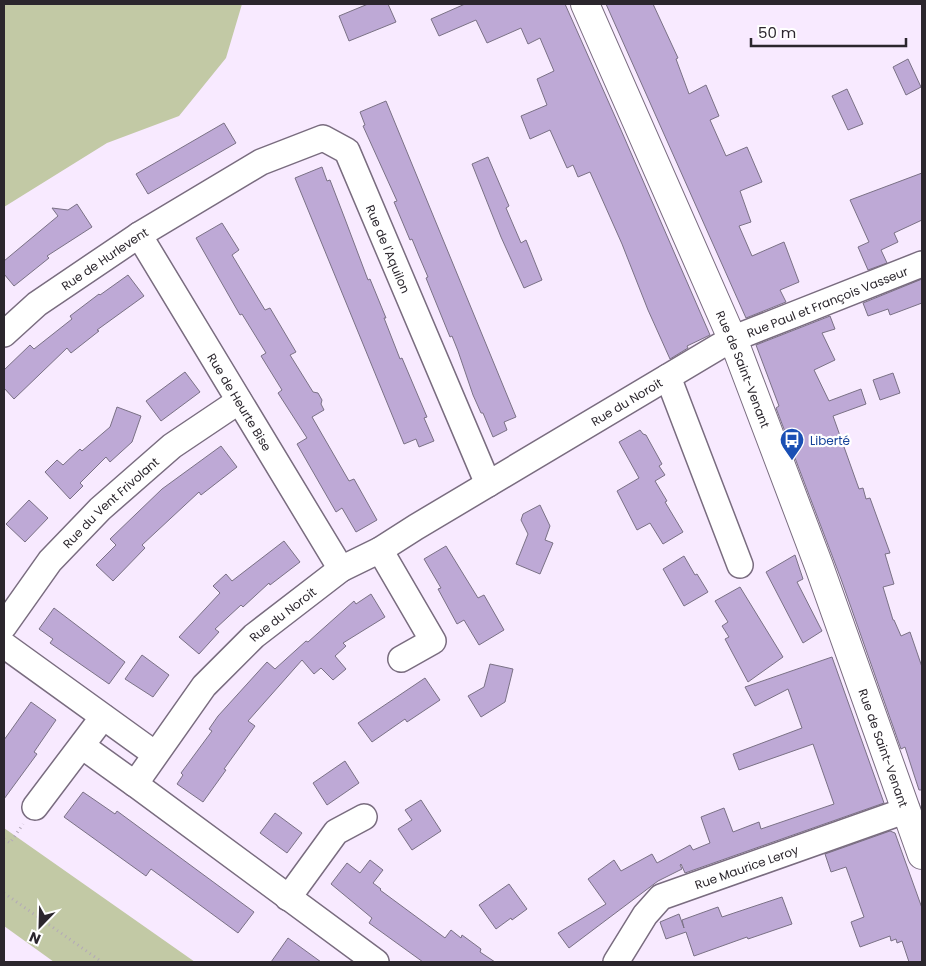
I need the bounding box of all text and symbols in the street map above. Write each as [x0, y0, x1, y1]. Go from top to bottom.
scale bar [751, 15, 906, 47]
text: 50 m [758, 22, 796, 43]
street label: Rue de l'Aquilon [362, 202, 415, 296]
street label: Rue de Hurlevent [58, 223, 151, 294]
street label: Rue Paul et François Vasseur [744, 262, 911, 341]
street label: Rue de Saint-Venant [712, 308, 774, 430]
street label: Rue de Heurte Bise [204, 350, 276, 454]
street label: Rue du Noroit [588, 374, 665, 429]
bus stop icon: Liberté [779, 427, 805, 461]
place label: Liberté [810, 432, 850, 449]
street label: Rue du Vent Frivolant [58, 453, 162, 552]
street label: Rue du Noroit [245, 583, 319, 645]
street label: Rue de Saint-Venant [855, 686, 913, 809]
street label: Rue Maurice Leroy [692, 841, 801, 893]
north arrow [15, 901, 65, 951]
text: N [26, 927, 44, 949]

